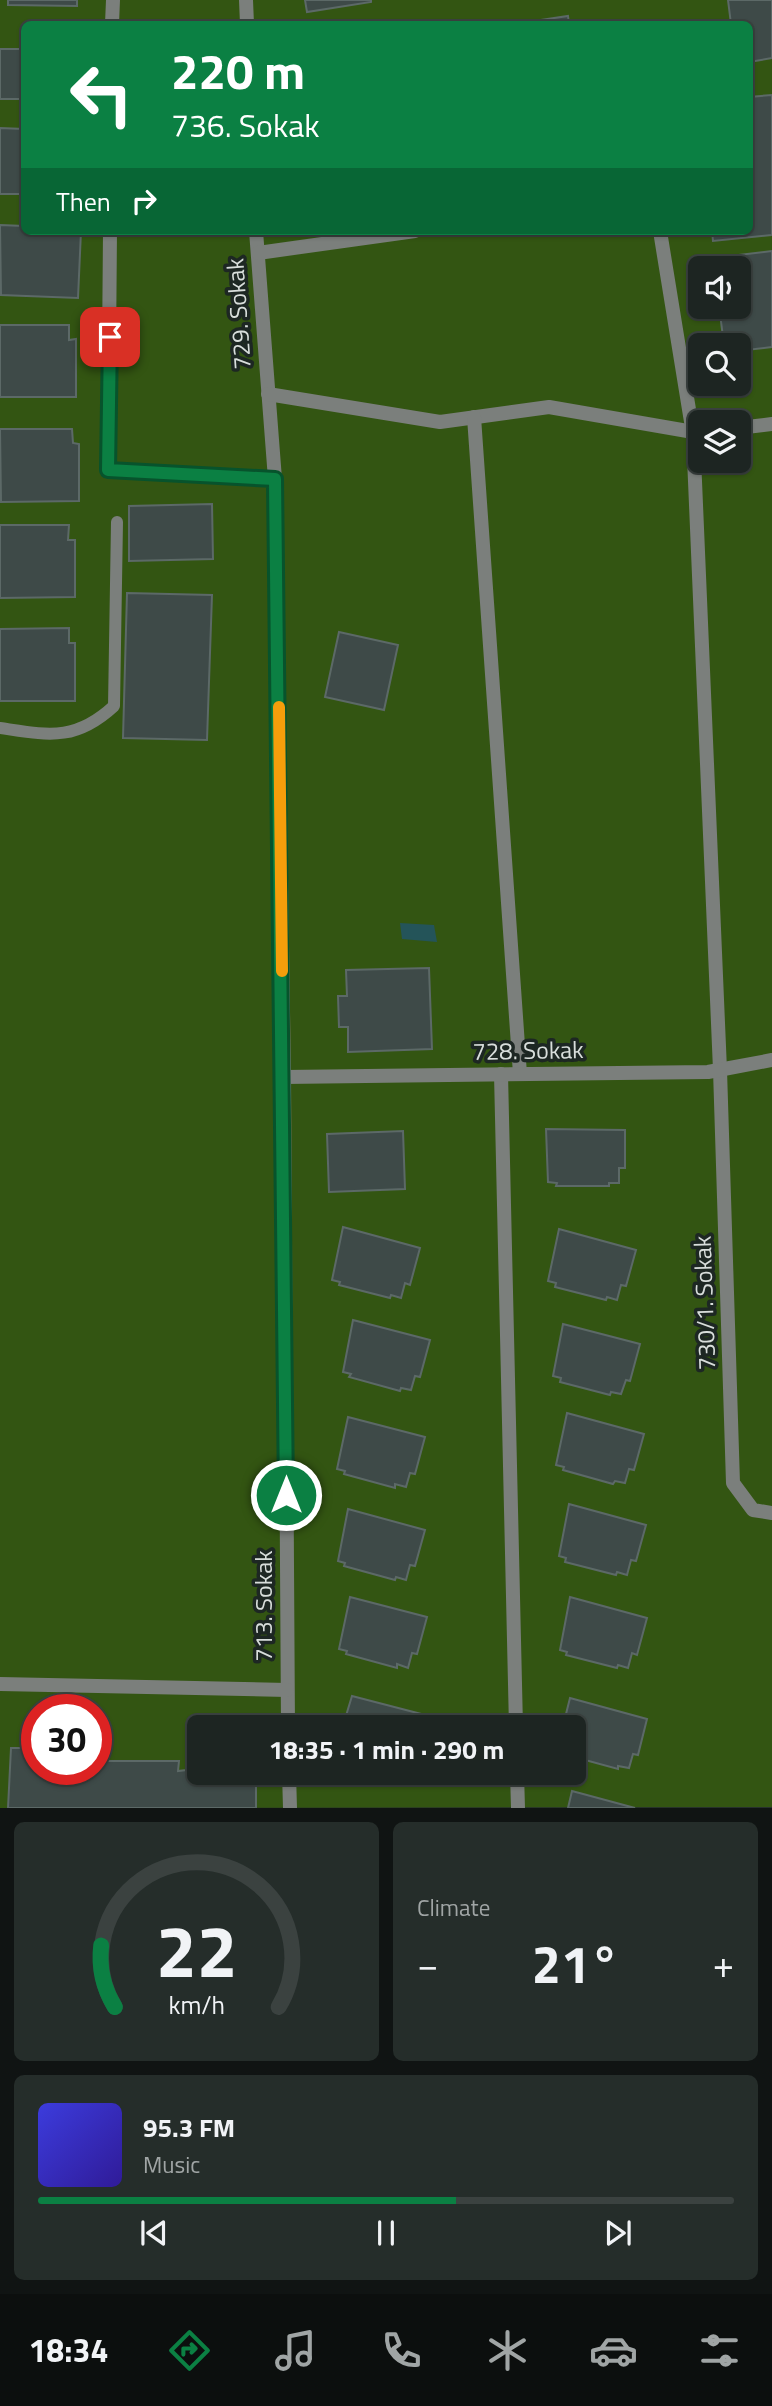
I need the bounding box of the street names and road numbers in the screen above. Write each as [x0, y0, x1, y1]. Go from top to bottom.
street label: 729. Sokak [216, 257, 260, 371]
street label: 728. Sokak [472, 1031, 584, 1069]
street label: 730/1. Sokak [684, 1235, 724, 1371]
street label: 713. Sokak [245, 1550, 281, 1662]

